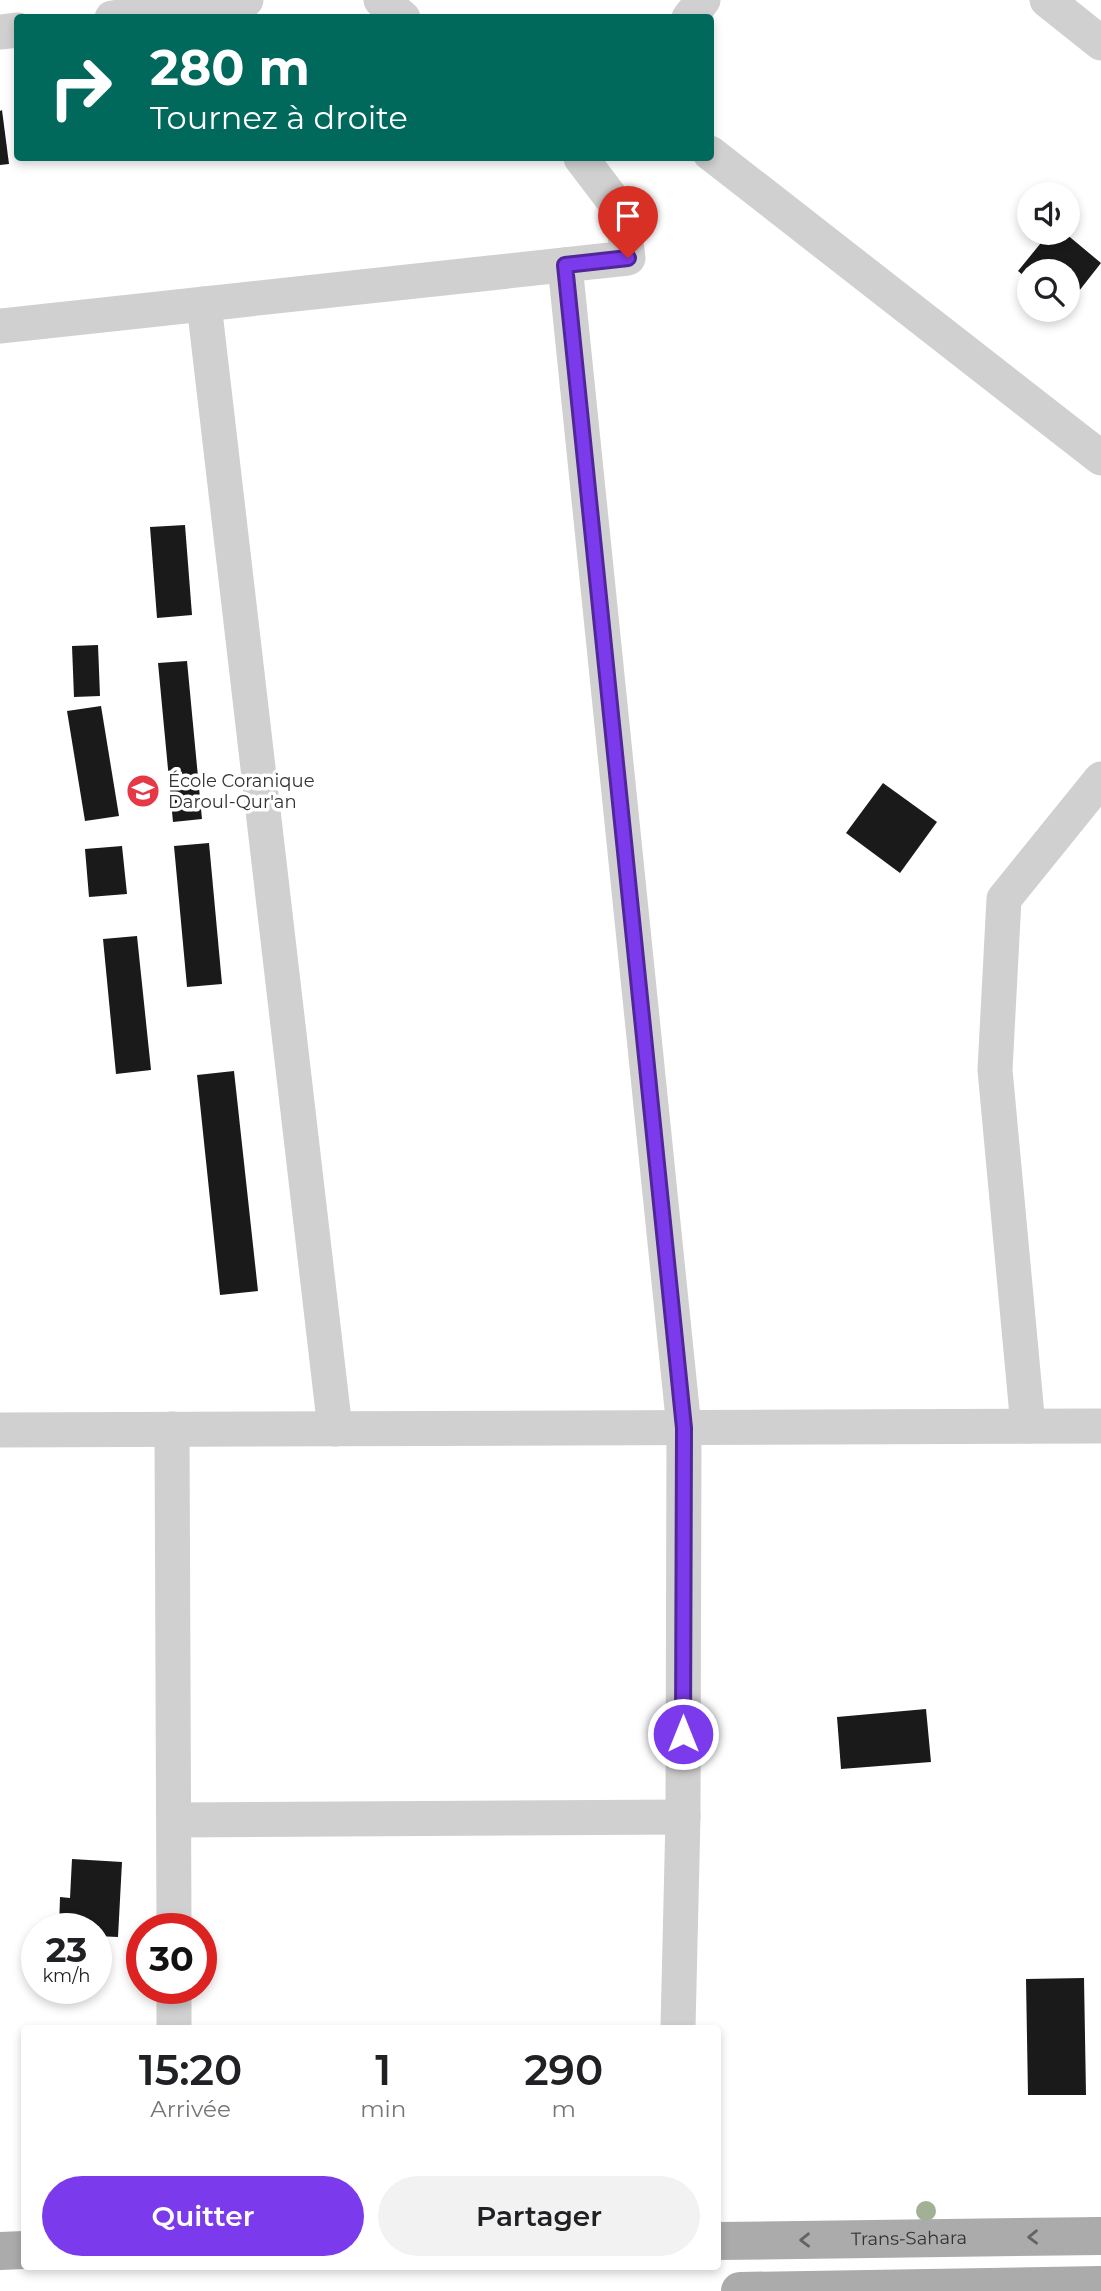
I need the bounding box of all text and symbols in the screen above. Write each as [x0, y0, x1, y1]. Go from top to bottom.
text: 280 m [150, 38, 310, 97]
icon: right [35, 42, 126, 133]
text: Tournez à droite [150, 98, 408, 137]
map controls [1017, 182, 1080, 322]
button: sound [1017, 182, 1080, 245]
pin [598, 186, 658, 258]
icon: arrive [609, 197, 647, 235]
button: search [1017, 259, 1080, 322]
place label: École Coranique Daroul-Qur'an [168, 770, 315, 813]
school or university icon: École Coranique Daroul-Qur'an [124, 772, 162, 810]
position arrow [646, 1697, 720, 1771]
speed limit sign: 30 [126, 1913, 217, 2004]
text: 23 [46, 1928, 87, 1971]
text: km/h [42, 1965, 91, 1987]
text: 15:20 [139, 2044, 242, 2096]
text: 1 [375, 2044, 391, 2096]
text: 290 [524, 2044, 603, 2096]
text: Arrivée [150, 2095, 231, 2123]
text: min [360, 2095, 406, 2123]
text: m [551, 2095, 576, 2123]
button: Quitter [42, 2176, 364, 2256]
button: Partager [378, 2176, 700, 2256]
street label: Trans-Sahara [851, 2227, 967, 2250]
one-way arrow [1027, 2229, 1038, 2245]
one-way arrow [800, 2232, 810, 2248]

